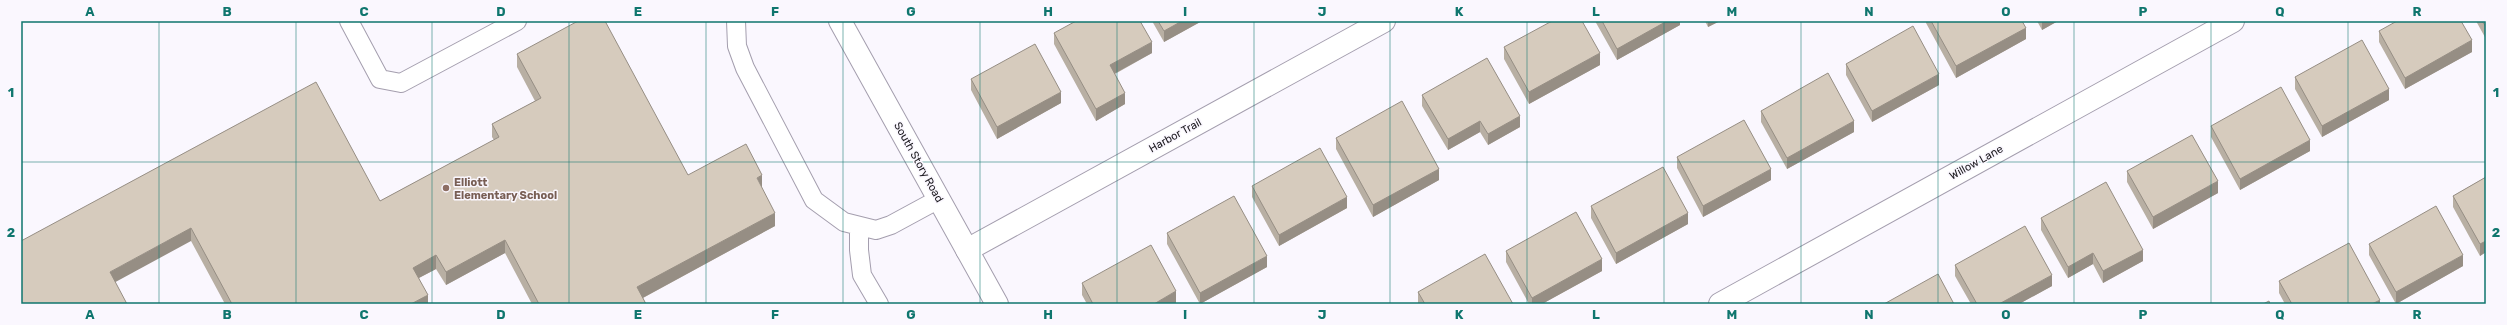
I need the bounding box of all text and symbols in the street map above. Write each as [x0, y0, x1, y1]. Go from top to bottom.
text: A [85, 4, 95, 19]
text: B [222, 4, 232, 19]
text: C [359, 4, 369, 19]
text: D [496, 4, 506, 19]
text: E [634, 4, 642, 19]
text: F [771, 4, 779, 19]
text: G [906, 4, 916, 19]
text: H [1043, 4, 1053, 19]
text: I [1183, 4, 1187, 19]
text: J [1318, 4, 1326, 19]
text: K [1455, 4, 1464, 19]
text: L [1592, 4, 1600, 19]
text: M [1727, 4, 1737, 19]
text: N [1864, 4, 1874, 19]
text: O [2001, 4, 2011, 19]
text: P [2139, 4, 2148, 19]
text: Q [2275, 4, 2285, 19]
text: R [2413, 4, 2422, 19]
text: 1 [8, 85, 14, 100]
text: 1 [2493, 85, 2499, 100]
street label: Harbor Trail [1147, 116, 1204, 155]
street label: South Story Road [891, 120, 946, 205]
street label: Willow Lane [1947, 142, 2005, 183]
place label: Elliott Elementary School [454, 176, 557, 202]
marker: Elliott Elementary School [441, 183, 451, 193]
text: 2 [7, 225, 15, 240]
text: 2 [2492, 225, 2500, 240]
text: A [85, 307, 95, 322]
text: B [222, 307, 232, 322]
text: C [359, 307, 369, 322]
text: D [496, 307, 506, 322]
text: E [634, 307, 642, 322]
text: F [771, 307, 779, 322]
text: G [906, 307, 916, 322]
text: H [1043, 307, 1053, 322]
text: I [1183, 307, 1187, 322]
text: J [1318, 307, 1326, 322]
text: K [1455, 307, 1464, 322]
text: L [1592, 307, 1600, 322]
text: M [1727, 307, 1737, 322]
text: N [1864, 307, 1874, 322]
text: O [2001, 307, 2011, 322]
text: P [2139, 307, 2148, 322]
text: Q [2275, 307, 2285, 322]
text: R [2413, 307, 2422, 322]

